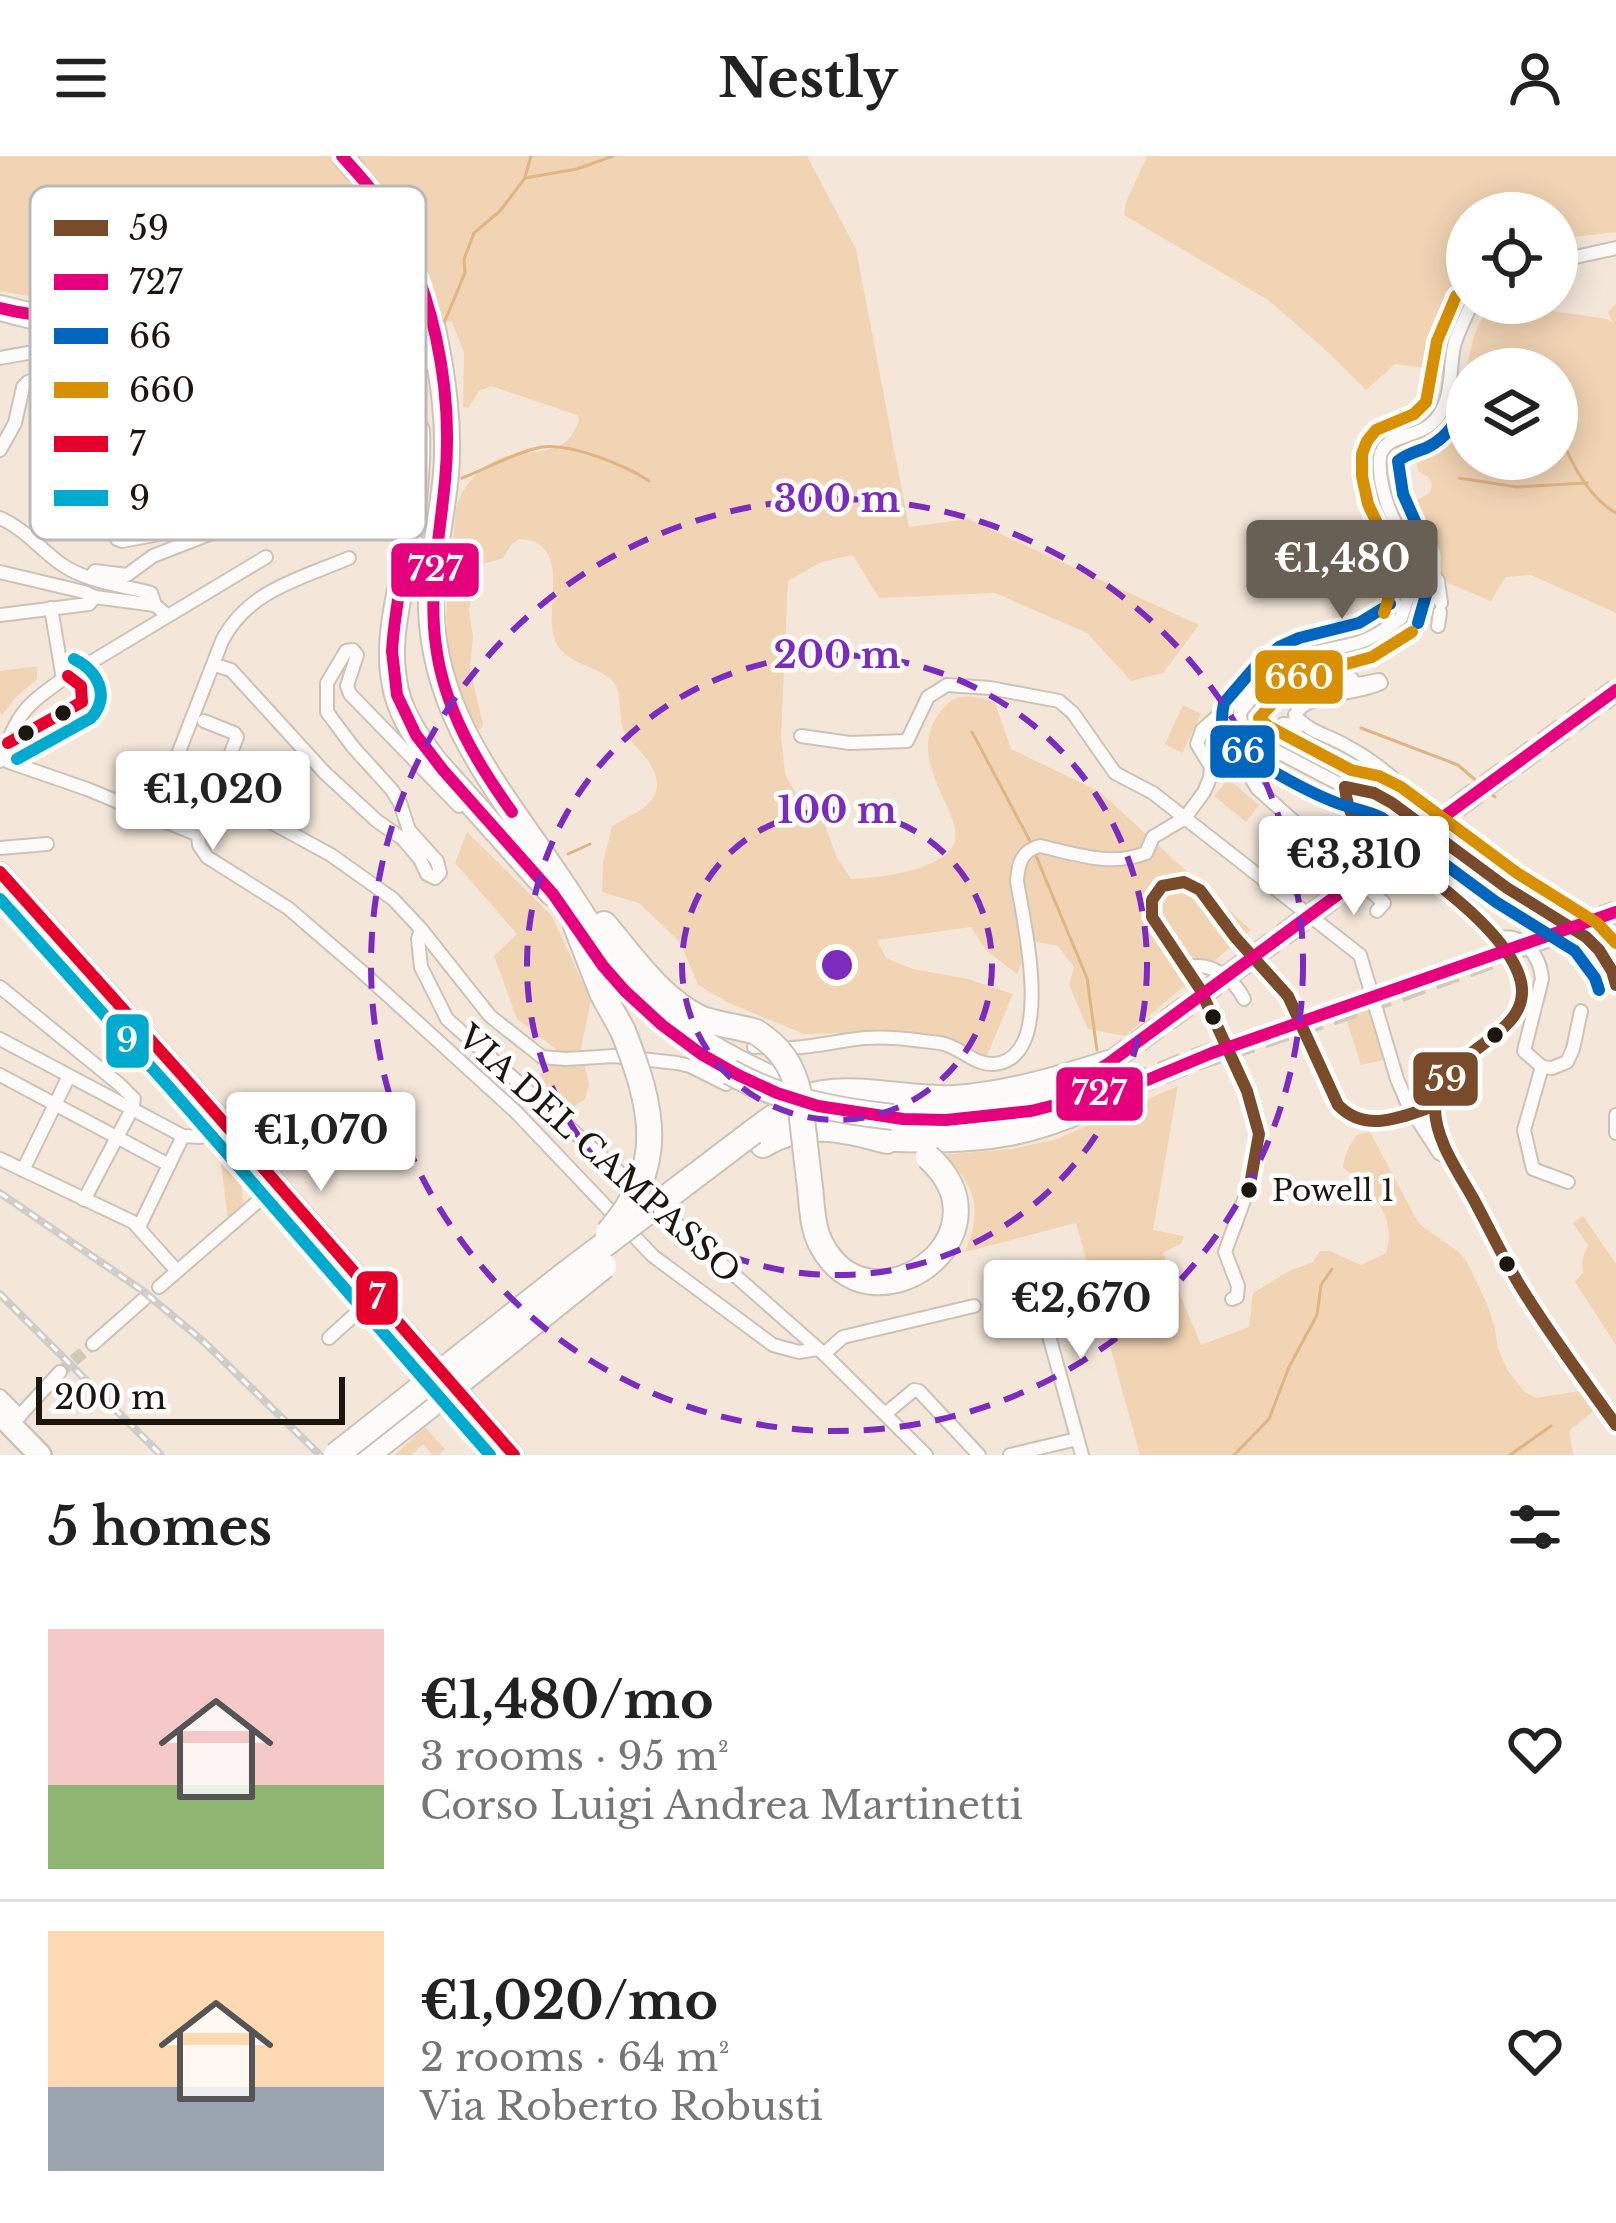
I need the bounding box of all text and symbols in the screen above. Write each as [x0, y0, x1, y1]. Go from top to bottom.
icon: menu [48, 45, 114, 111]
text: Nestly [718, 45, 898, 112]
icon: person [1502, 45, 1568, 111]
legend [30, 186, 426, 540]
map controls [1446, 192, 1578, 480]
button: locate [1446, 192, 1578, 324]
text: 59 [129, 208, 169, 249]
text: 727 [129, 262, 183, 303]
text: 66 [129, 316, 171, 357]
button: layers [1446, 348, 1578, 480]
text: 660 [129, 370, 195, 411]
text: 7 [129, 424, 146, 465]
text: 300 m [774, 477, 901, 522]
text: 9 [129, 478, 150, 519]
pin: €1,480 [1244, 520, 1440, 622]
text: €1,480 [1273, 534, 1411, 583]
line badge: 727 [389, 541, 481, 599]
text: 727 [407, 549, 464, 590]
text: 200 m [773, 633, 901, 678]
line badge: 660 [1253, 648, 1345, 706]
text: 660 [1264, 657, 1334, 698]
unlabelled marker [52, 702, 74, 724]
unlabelled marker [15, 722, 37, 744]
line badge: 66 [1208, 723, 1277, 780]
text: 66 [1221, 731, 1265, 772]
pin: €1,020 [115, 751, 311, 853]
text: €1,020 [143, 765, 283, 814]
text: 100 m [777, 788, 897, 833]
pin: €3,310 [1256, 816, 1452, 918]
text: €3,310 [1286, 830, 1422, 879]
centre of rings [816, 944, 858, 986]
unlabelled marker [1202, 1006, 1224, 1028]
line badge: 9 [104, 1012, 151, 1070]
street label: VIA DEL CAMPASSO [448, 1016, 749, 1292]
text: 9 [116, 1020, 138, 1061]
unlabelled marker [1484, 1024, 1506, 1046]
line badge: 59 [1411, 1050, 1480, 1108]
text: 59 [1425, 1059, 1467, 1100]
line badge: 727 [1054, 1065, 1145, 1123]
text: 727 [1071, 1073, 1128, 1114]
pin: €1,070 [223, 1092, 419, 1194]
text: €1,070 [253, 1106, 389, 1155]
place label: Powell 1 [1272, 1172, 1394, 1209]
marker: Powell 1 [1238, 1179, 1260, 1201]
unlabelled marker [1496, 1253, 1518, 1275]
pin: €2,670 [983, 1260, 1179, 1362]
line badge: 7 [354, 1269, 400, 1327]
text: €2,670 [1011, 1274, 1151, 1323]
text: 7 [368, 1277, 386, 1318]
scale bar [36, 1371, 345, 1424]
text: 200 m [54, 1377, 166, 1418]
icon: filters [1502, 1494, 1568, 1560]
text: 5 homes [48, 1496, 272, 1559]
text: €1,480/mo [420, 1669, 714, 1732]
icon: home [144, 1677, 288, 1821]
icon: heart [1502, 1716, 1568, 1782]
text: 3 rooms · 95 m² [420, 1732, 729, 1781]
text: Corso Luigi Andrea Martinetti [420, 1781, 1023, 1830]
text: €1,020/mo [420, 1970, 718, 2033]
icon: home [144, 1979, 288, 2123]
icon: heart [1502, 2018, 1568, 2084]
text: 2 rooms · 64 m² [420, 2033, 730, 2082]
text: Via Roberto Robusti [420, 2082, 823, 2131]

